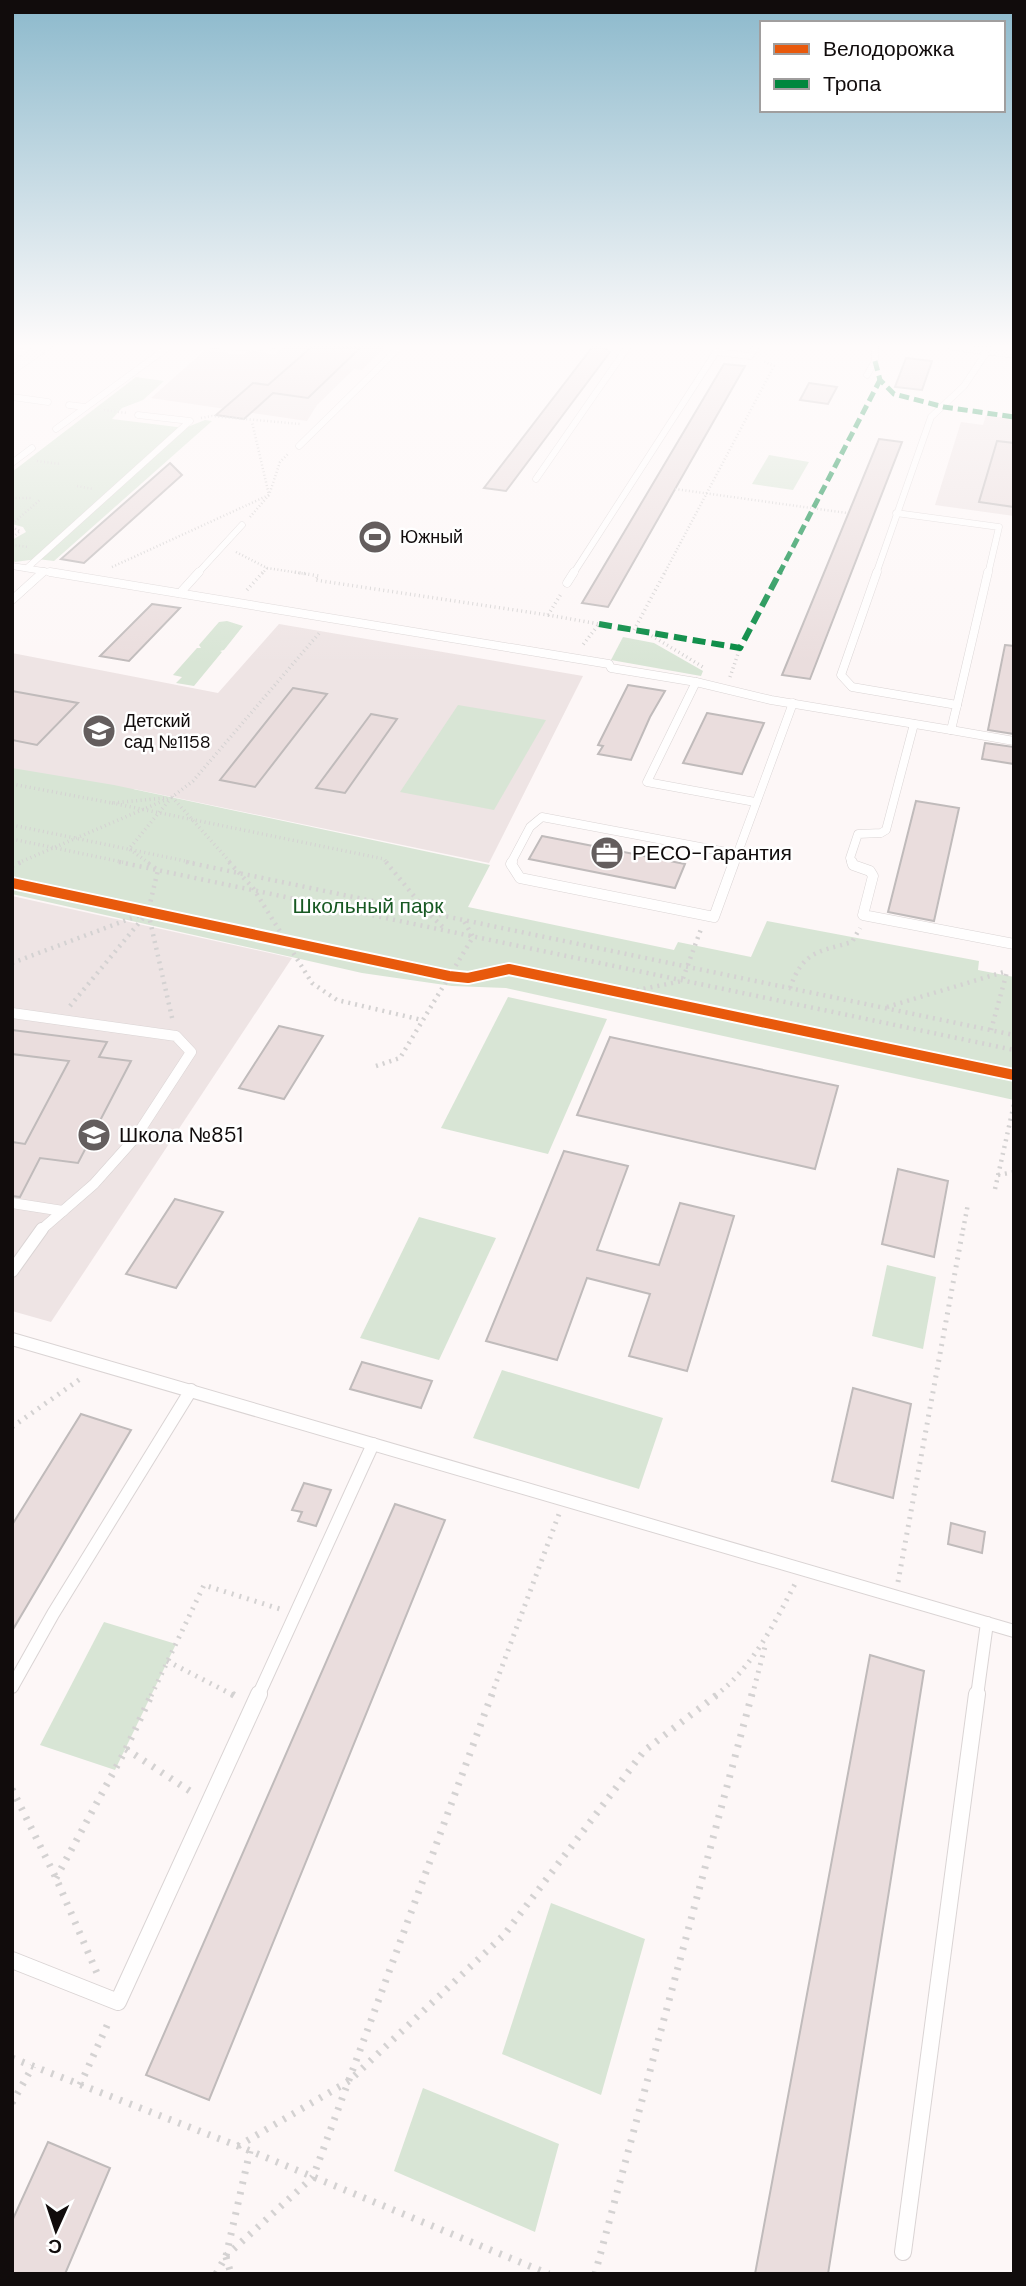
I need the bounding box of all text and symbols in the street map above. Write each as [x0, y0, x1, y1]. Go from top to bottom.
legend [760, 21, 1005, 112]
text: Велодорожка [823, 35, 954, 63]
text: Тропа [823, 70, 881, 98]
sports icon: Южный [356, 518, 394, 556]
place label: Южный [400, 525, 463, 549]
place label: Детский сад №1158 [124, 709, 211, 754]
school or university icon: Детский сад №1158 [80, 712, 118, 750]
office icon: РЕСО-Гарантия [588, 834, 626, 872]
place label: РЕСО-Гарантия [632, 839, 792, 867]
park label: Школьный парк [292, 892, 444, 920]
school or university icon: Школа №851 [75, 1116, 113, 1154]
place label: Школа №851 [119, 1121, 243, 1149]
north arrow [21, 2195, 91, 2265]
text: С [47, 2234, 63, 2259]

